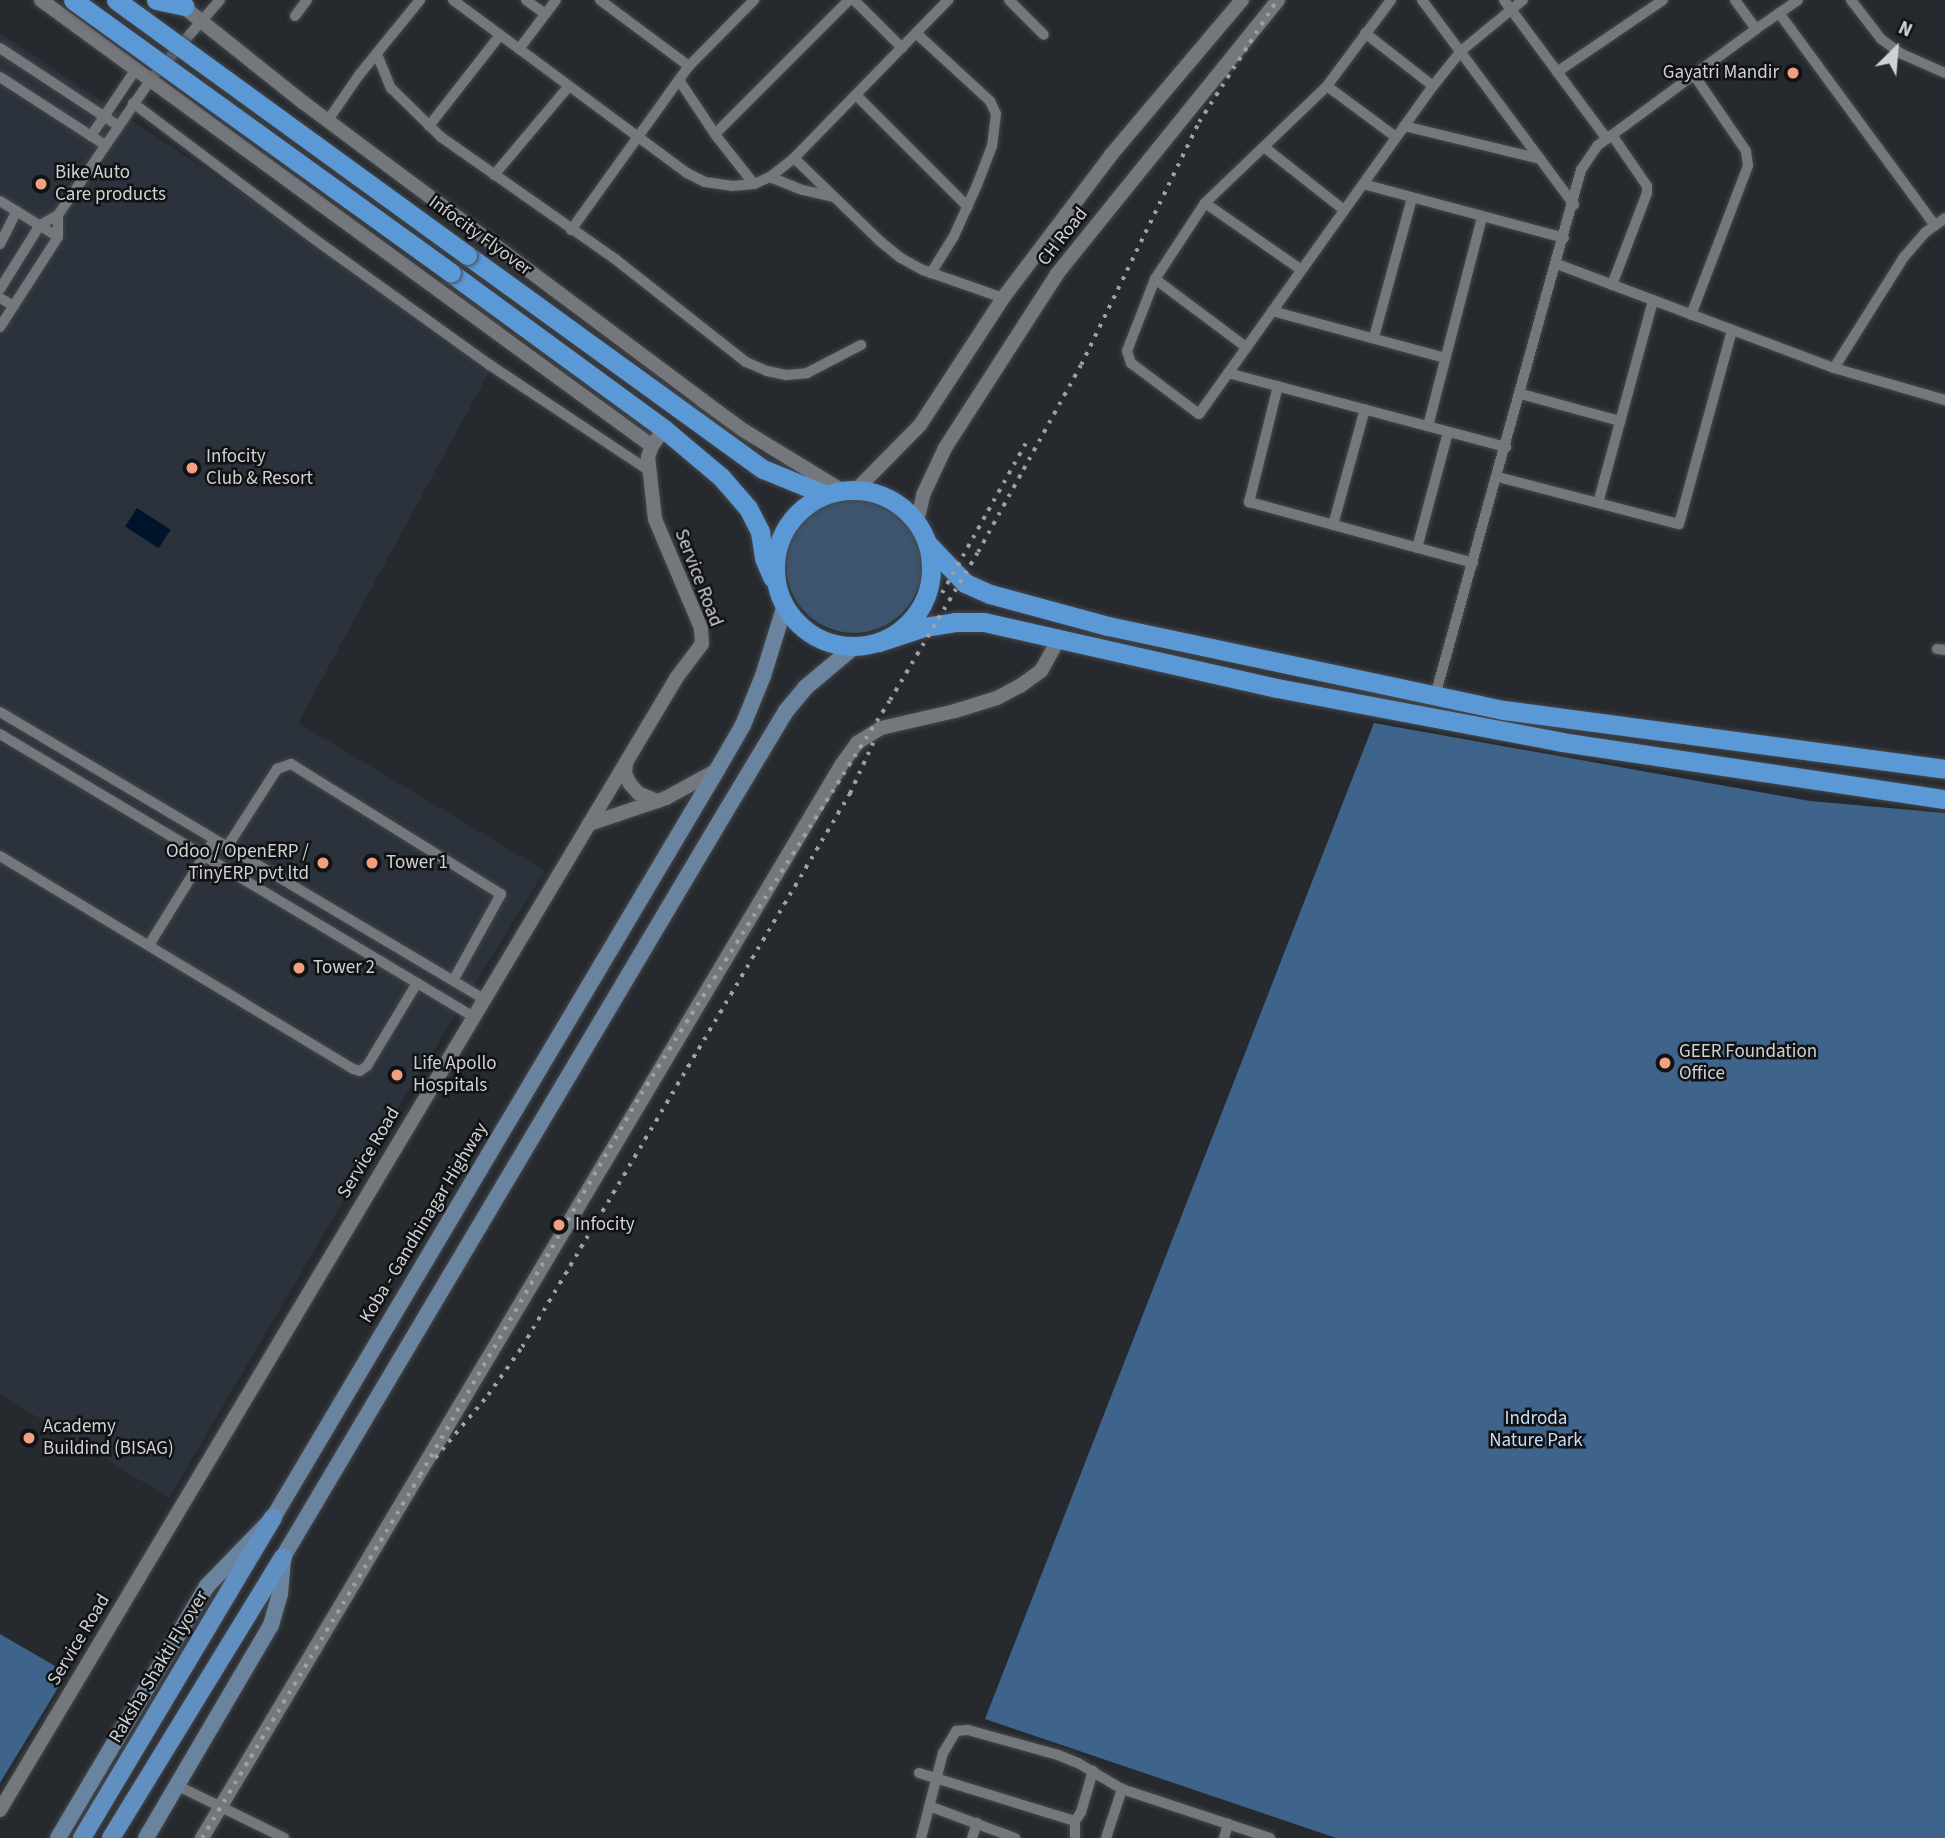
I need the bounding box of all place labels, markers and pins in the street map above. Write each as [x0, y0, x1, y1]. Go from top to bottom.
place label: Gayatri Mandir [1663, 62, 1779, 84]
marker: Gayatri Mandir [1785, 65, 1801, 81]
place label: Bike Auto Care products [55, 162, 166, 206]
marker: Bike Auto Care products [33, 176, 49, 192]
place label: Infocity Club & Resort [206, 446, 313, 490]
marker: Infocity Club & Resort [184, 460, 200, 476]
place label: Odoo / OpenERP / TinyERP pvt ltd [166, 841, 309, 885]
place label: Tower 1 [386, 852, 448, 874]
marker: Odoo / OpenERP / TinyERP pvt ltd [315, 855, 331, 871]
marker: Tower 1 [364, 855, 380, 871]
place label: Tower 2 [313, 957, 375, 979]
marker: Tower 2 [291, 960, 307, 976]
place label: GEER Foundation Office [1679, 1041, 1817, 1085]
place label: Life Apollo Hospitals [413, 1053, 497, 1097]
marker: GEER Foundation Office [1657, 1055, 1673, 1071]
marker: Life Apollo Hospitals [387, 1065, 407, 1085]
place label: Infocity [575, 1214, 635, 1236]
marker: Infocity [549, 1215, 569, 1235]
place label: Academy Buildind (BISAG) [43, 1416, 174, 1460]
marker: Academy Buildind (BISAG) [21, 1430, 37, 1446]

